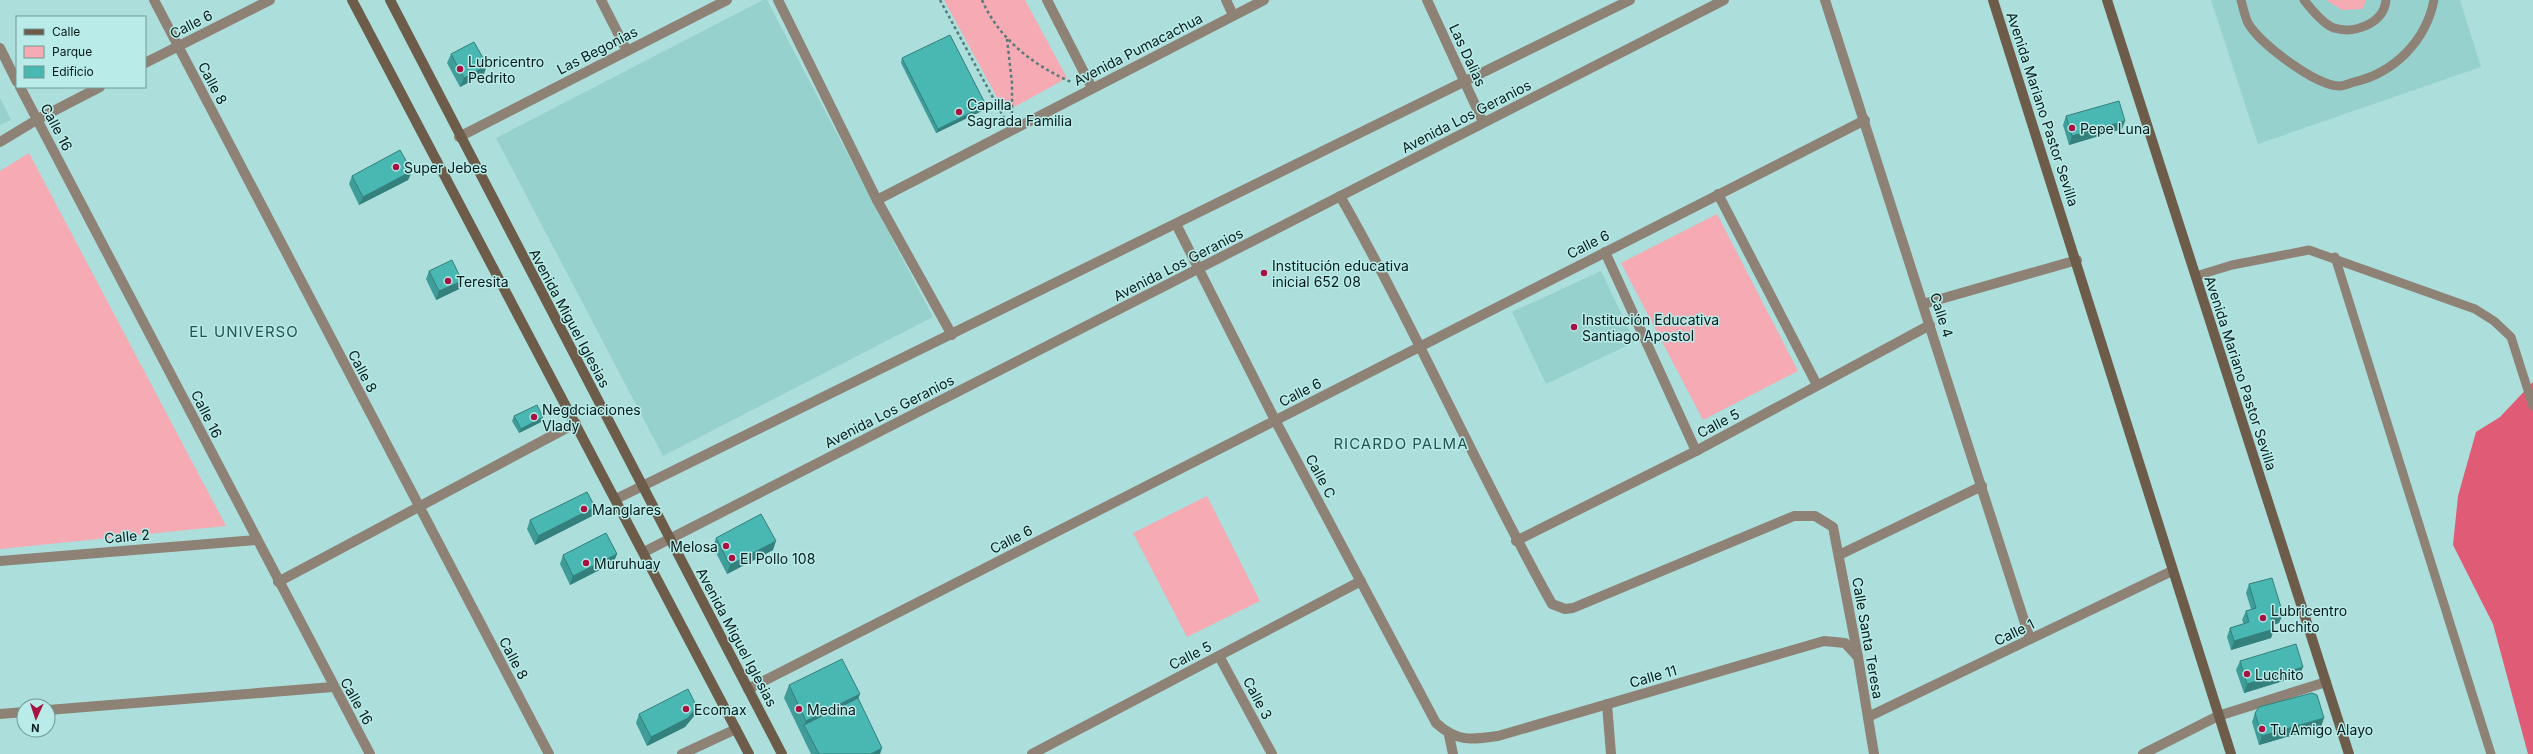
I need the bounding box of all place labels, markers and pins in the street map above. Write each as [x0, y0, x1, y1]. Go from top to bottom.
place label: Lubricentro Pedrito [468, 53, 544, 86]
marker: Lubricentro Pedrito [455, 64, 465, 74]
place label: Capilla Sagrada Familia [967, 96, 1072, 129]
marker: Capilla Sagrada Familia [954, 107, 964, 117]
place label: Pepe Luna [2080, 120, 2150, 137]
marker: Pepe Luna [2067, 123, 2077, 133]
place label: Super Jebes [404, 159, 487, 176]
marker: Super Jebes [391, 162, 401, 172]
place label: Institución educativa inicial 652 08 [1272, 257, 1409, 290]
marker: Institución educativa inicial 652 08 [1259, 268, 1269, 278]
place label: Teresita [456, 273, 509, 290]
marker: Teresita [443, 276, 453, 286]
place label: Institución Educativa Santiago Apostol [1582, 311, 1719, 344]
marker: Institución Educativa Santiago Apostol [1569, 322, 1579, 332]
place label: Negdciaciones Vlady [542, 401, 641, 434]
marker: Negdciaciones Vlady [529, 412, 539, 422]
place label: Manglares [592, 501, 661, 518]
marker: Manglares [579, 504, 589, 514]
place label: Melosa [670, 538, 718, 555]
marker: Melosa [721, 541, 731, 551]
place label: El Pollo 108 [740, 550, 815, 567]
marker: El Pollo 108 [727, 553, 737, 563]
place label: Muruhuay [594, 555, 661, 572]
marker: Muruhuay [581, 558, 591, 568]
place label: Lubricentro Luchito [2271, 602, 2347, 635]
marker: Lubricentro Luchito [2258, 613, 2268, 623]
place label: Luchito [2255, 666, 2304, 683]
marker: Luchito [2242, 669, 2252, 679]
place label: Ecomax [694, 701, 747, 718]
place label: Medina [807, 701, 856, 718]
marker: Ecomax [681, 704, 691, 714]
marker: Medina [794, 704, 804, 714]
place label: Tu Amigo Alayo [2270, 721, 2373, 738]
marker: Tu Amigo Alayo [2257, 724, 2267, 734]

